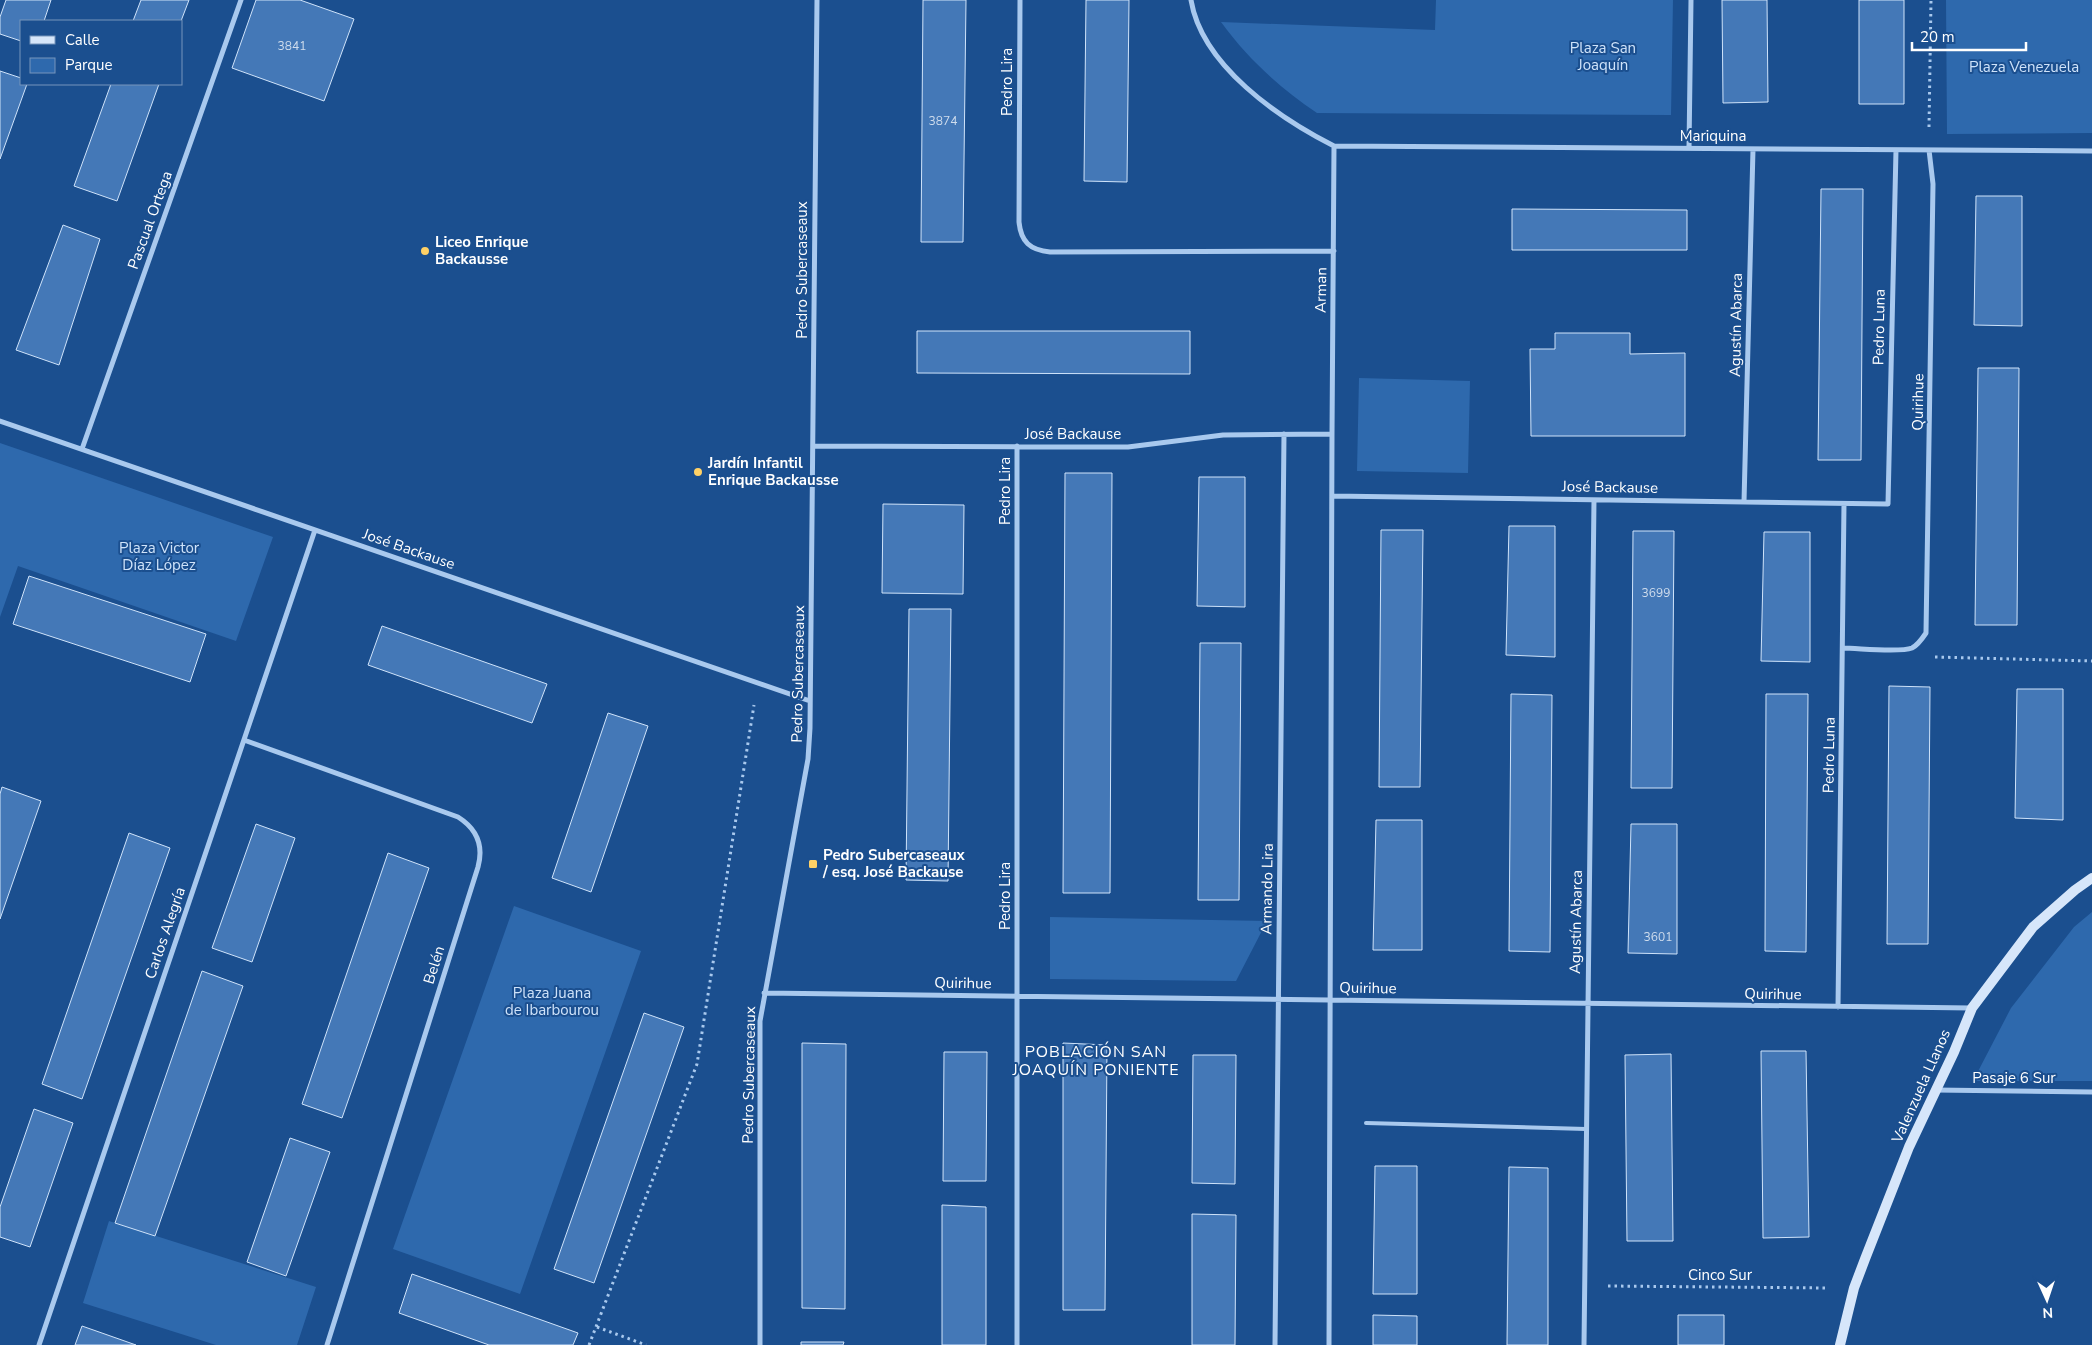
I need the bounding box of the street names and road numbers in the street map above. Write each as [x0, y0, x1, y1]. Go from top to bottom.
street label: Pedro Lira [997, 48, 1017, 116]
street label: Mariquina [1680, 126, 1746, 146]
street label: Pascual Ortega [123, 168, 177, 272]
street label: Pedro Subercaseaux [792, 201, 812, 339]
street label: Arman [1311, 267, 1331, 313]
street label: Agustín Abarca [1725, 273, 1747, 377]
street label: Pedro Luna [1868, 289, 1890, 365]
street label: Quirihue [1908, 373, 1928, 431]
street label: José Backause [1024, 424, 1121, 444]
street label: Pedro Lira [995, 457, 1015, 525]
street label: José Backause [1561, 476, 1658, 498]
street label: José Backause [359, 524, 458, 574]
street label: Pedro Subercaseaux [787, 605, 809, 743]
street label: Pedro Luna [1818, 717, 1840, 793]
street label: Armando Lira [1256, 843, 1278, 935]
street label: Pedro Lira [995, 862, 1015, 930]
street label: Agustín Abarca [1565, 870, 1587, 974]
street label: Carlos Alegría [140, 884, 190, 982]
street label: Belén [419, 943, 449, 987]
street label: Quirihue [934, 973, 992, 993]
street label: Quirihue [1339, 978, 1397, 998]
street label: Quirihue [1744, 984, 1802, 1004]
street label: Pedro Subercaseaux [738, 1006, 760, 1144]
street label: Valenzuela Llanos [1887, 1026, 1955, 1147]
street label: Pasaje 6 Sur [1972, 1068, 2056, 1088]
street label: Cinco Sur [1688, 1265, 1753, 1285]

